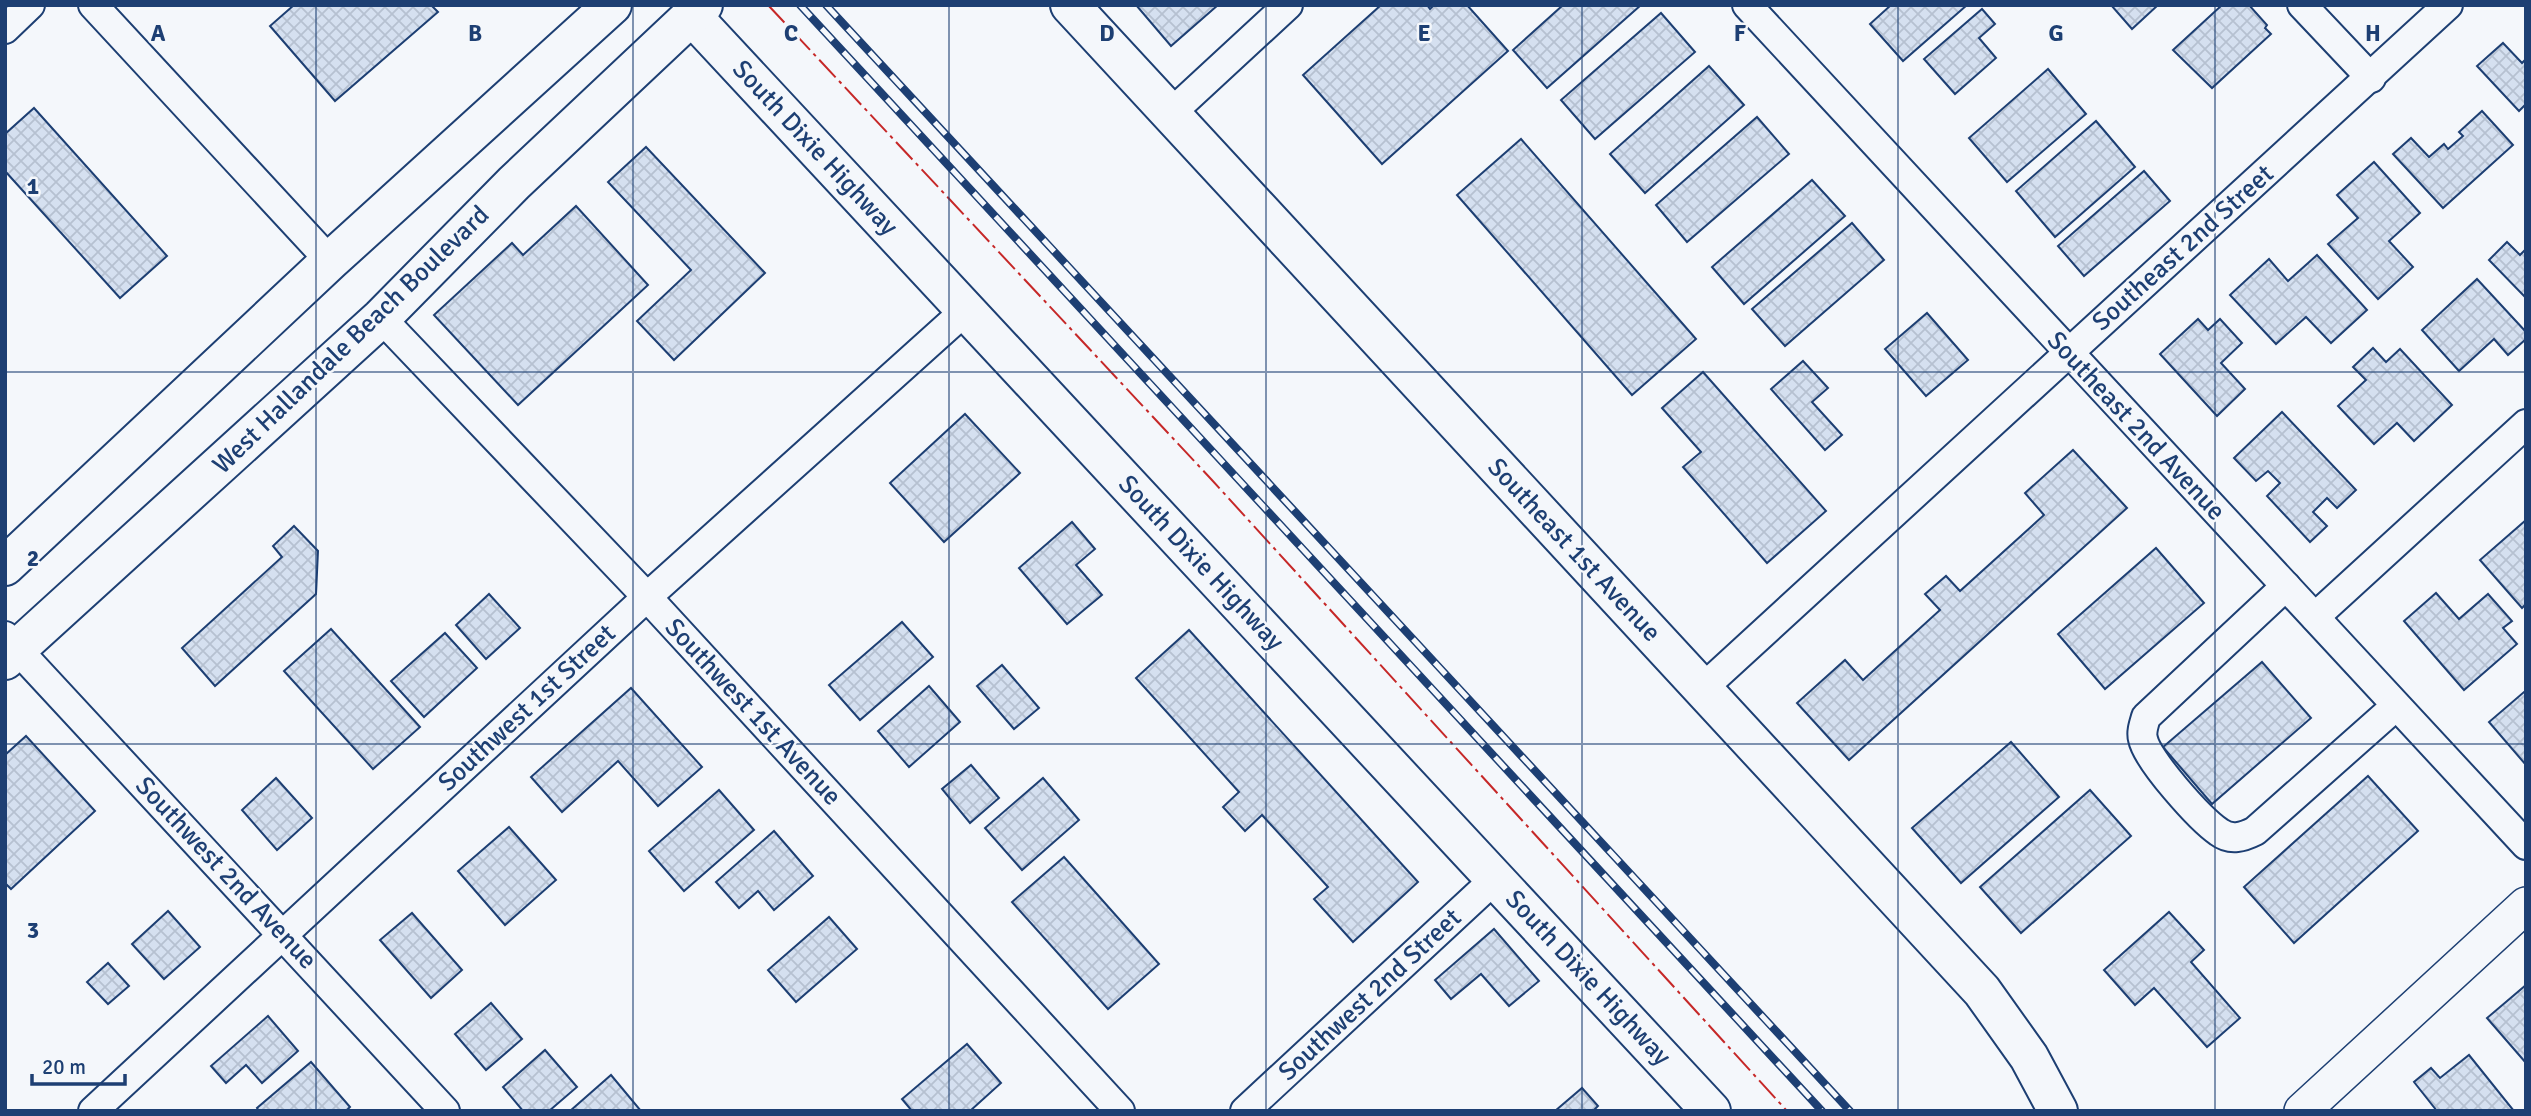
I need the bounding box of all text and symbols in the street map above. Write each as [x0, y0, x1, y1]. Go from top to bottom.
text: A [151, 19, 166, 48]
text: B [468, 19, 482, 48]
text: C [784, 19, 798, 48]
text: D [1099, 19, 1115, 48]
text: E [1417, 19, 1431, 48]
text: F [1734, 19, 1746, 48]
text: G [2048, 19, 2064, 48]
text: H [2365, 19, 2381, 48]
street label: South Dixie Highway [725, 54, 905, 242]
street label: Southeast 2nd Street [2086, 158, 2280, 338]
text: 1 [27, 172, 39, 201]
street label: West Hallandale Beach Boulevard [206, 199, 496, 481]
street label: Southeast 2nd Avenue [2040, 325, 2232, 527]
street label: Southeast 1st Avenue [1481, 452, 1667, 648]
street label: South Dixie Highway [1111, 469, 1291, 657]
text: 2 [27, 544, 39, 573]
street label: Southwest 1st Avenue [658, 612, 848, 812]
street label: Southwest 1st Street [432, 618, 622, 798]
street label: Southwest 2nd Avenue [128, 770, 324, 976]
street label: South Dixie Highway [1498, 884, 1678, 1072]
street label: Southwest 2nd Street [1272, 902, 1468, 1088]
text: 3 [27, 916, 39, 945]
scale bar [32, 1042, 124, 1086]
text: 20 m [42, 1054, 86, 1080]

